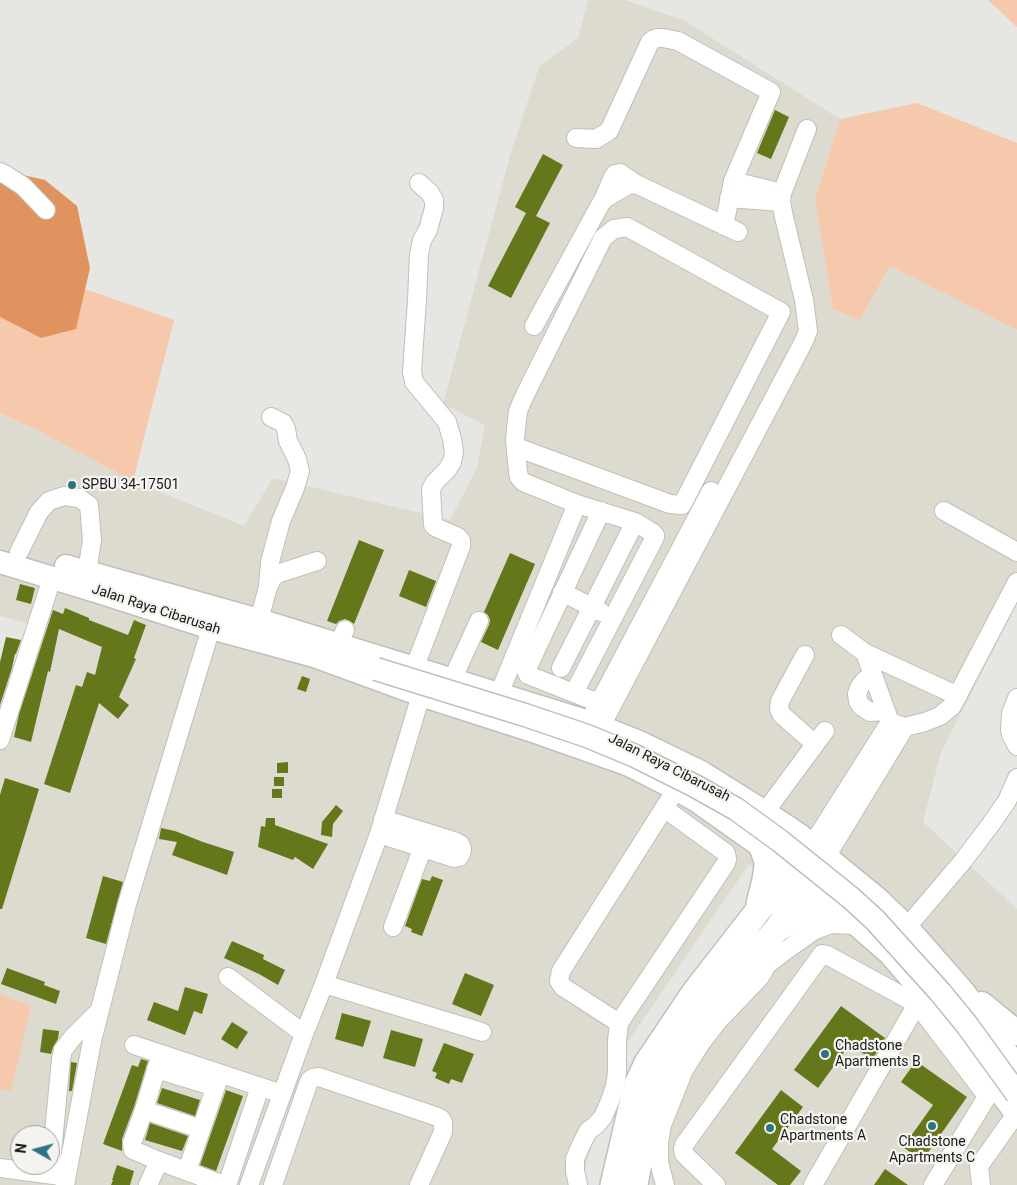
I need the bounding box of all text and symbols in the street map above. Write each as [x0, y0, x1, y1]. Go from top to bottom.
place label: SPBU 34-17501 [82, 477, 179, 493]
marker: SPBU 34-17501 [66, 479, 78, 491]
street label: Jalan Raya Cibarusah [90, 581, 222, 639]
street label: Jalan Raya Cibarusah [605, 730, 733, 806]
place label: Chadstone Apartments B [835, 1038, 921, 1070]
marker: Chadstone Apartments B [819, 1048, 831, 1060]
place label: Chadstone Apartments A [780, 1112, 866, 1144]
marker: Chadstone Apartments C [926, 1120, 938, 1132]
marker: Chadstone Apartments A [764, 1122, 776, 1134]
north arrow [10, 1125, 60, 1175]
place label: Chadstone Apartments C [889, 1134, 975, 1166]
text: N [13, 1142, 30, 1154]

